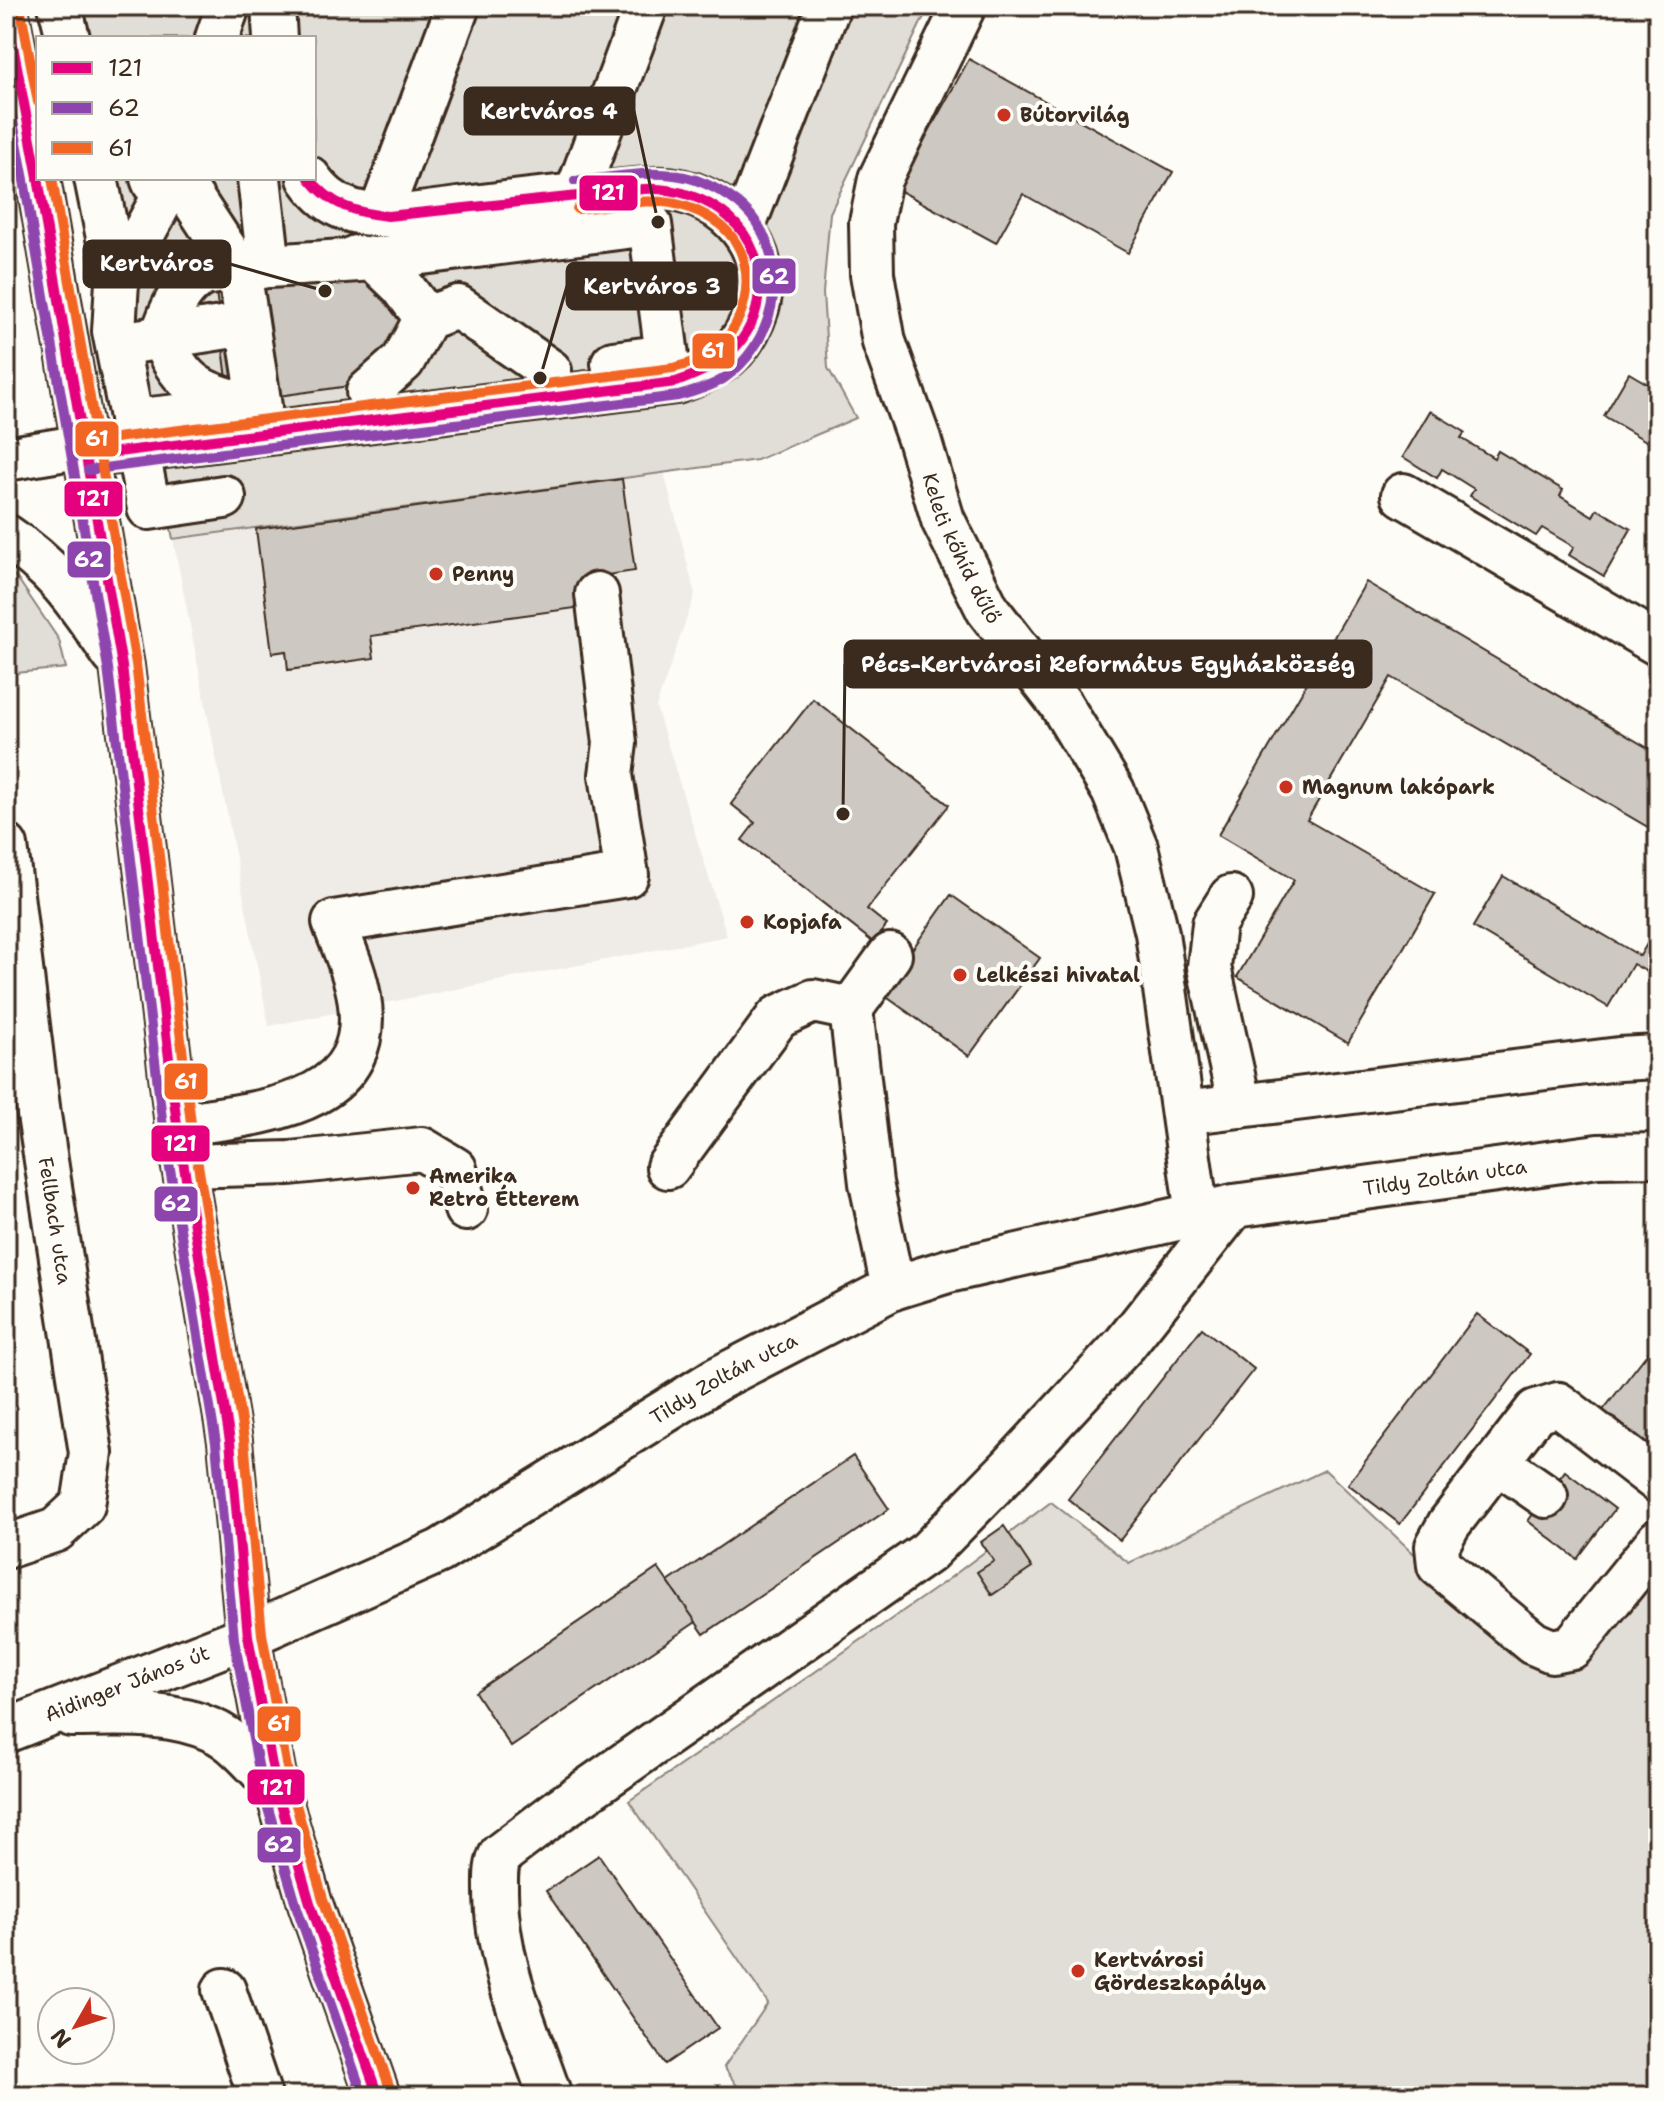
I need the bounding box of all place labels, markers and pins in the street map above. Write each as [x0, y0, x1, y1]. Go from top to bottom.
callout: Kertváros 4 [465, 88, 634, 134]
place label: Bútorvilág [1020, 102, 1129, 128]
marker: Bútorvilág [995, 106, 1013, 124]
callout: Kertváros [84, 241, 230, 287]
callout: Kertváros 3 [567, 263, 736, 309]
place label: Penny [452, 561, 514, 587]
marker: Penny [427, 565, 445, 583]
callout: Pécs-Kertvárosi Református Egyházközség [845, 641, 1371, 687]
place label: Magnum lakópark [1302, 774, 1495, 800]
marker: Magnum lakópark [1277, 778, 1295, 796]
place label: Kopjafa [763, 909, 842, 935]
marker: Kopjafa [738, 913, 756, 931]
place label: Lelkészi hivatal [976, 962, 1140, 988]
marker: Lelkészi hivatal [951, 966, 969, 984]
place label: Amerika Retro Étterem [429, 1163, 579, 1212]
marker: Amerika Retro Étterem [404, 1179, 422, 1197]
place label: Kertvárosi Gördeszkapálya [1094, 1947, 1266, 1996]
marker: Kertvárosi Gördeszkapálya [1069, 1962, 1087, 1980]

